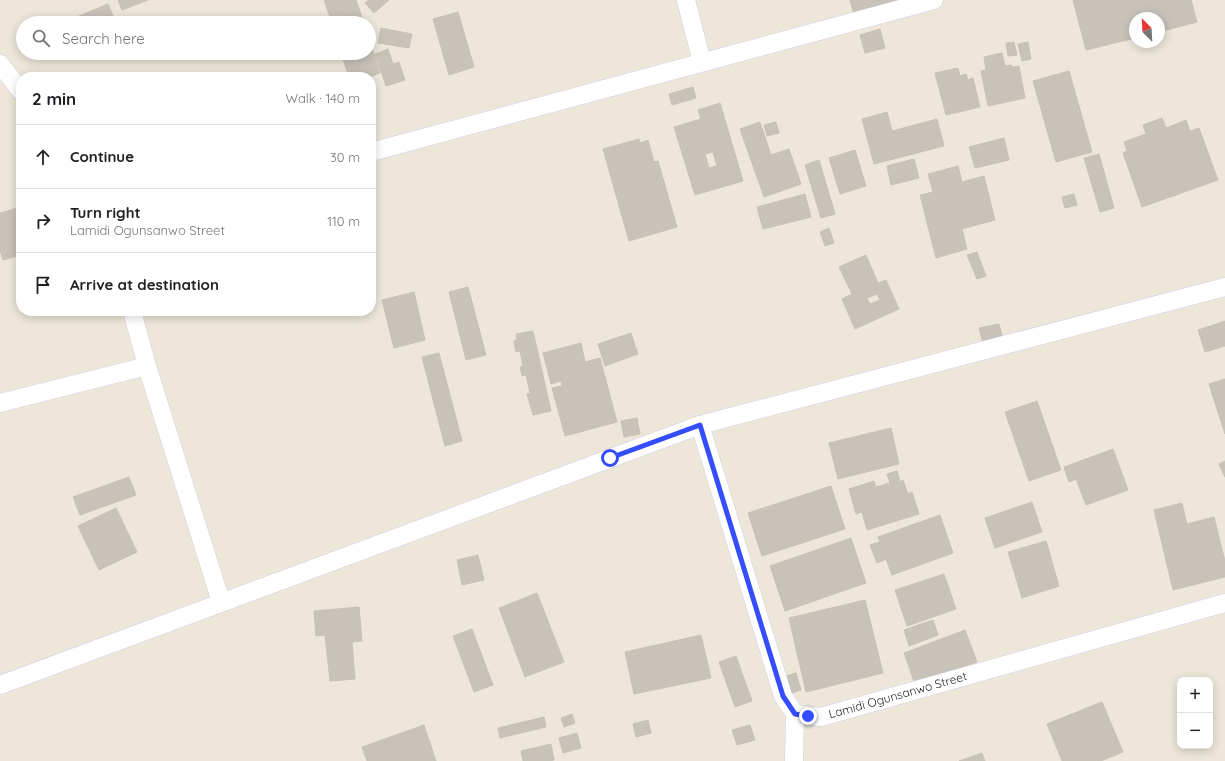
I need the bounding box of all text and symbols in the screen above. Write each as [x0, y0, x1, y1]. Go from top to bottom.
north arrow [1129, 12, 1165, 48]
search box [16, 16, 376, 60]
icon: search [30, 27, 52, 49]
text: Search here [62, 29, 145, 48]
text: 2 min [32, 88, 76, 109]
text: Walk · 140 m [285, 90, 360, 106]
icon: ahead [32, 146, 54, 168]
text: Continue [70, 147, 134, 166]
text: 30 m [330, 149, 360, 165]
text: Turn right [70, 203, 141, 222]
icon: right [32, 210, 54, 232]
text: 110 m [327, 213, 360, 229]
text: Lamidi Ogunsanwo Street [70, 222, 225, 238]
icon: arrive [32, 274, 54, 296]
text: Arrive at destination [70, 275, 219, 294]
route start [601, 449, 619, 467]
street label: Lamidi Ogunsanwo Street [827, 668, 969, 721]
map controls [1177, 677, 1213, 749]
button: + [1177, 677, 1213, 713]
route end [799, 707, 817, 725]
button: − [1177, 713, 1213, 749]

